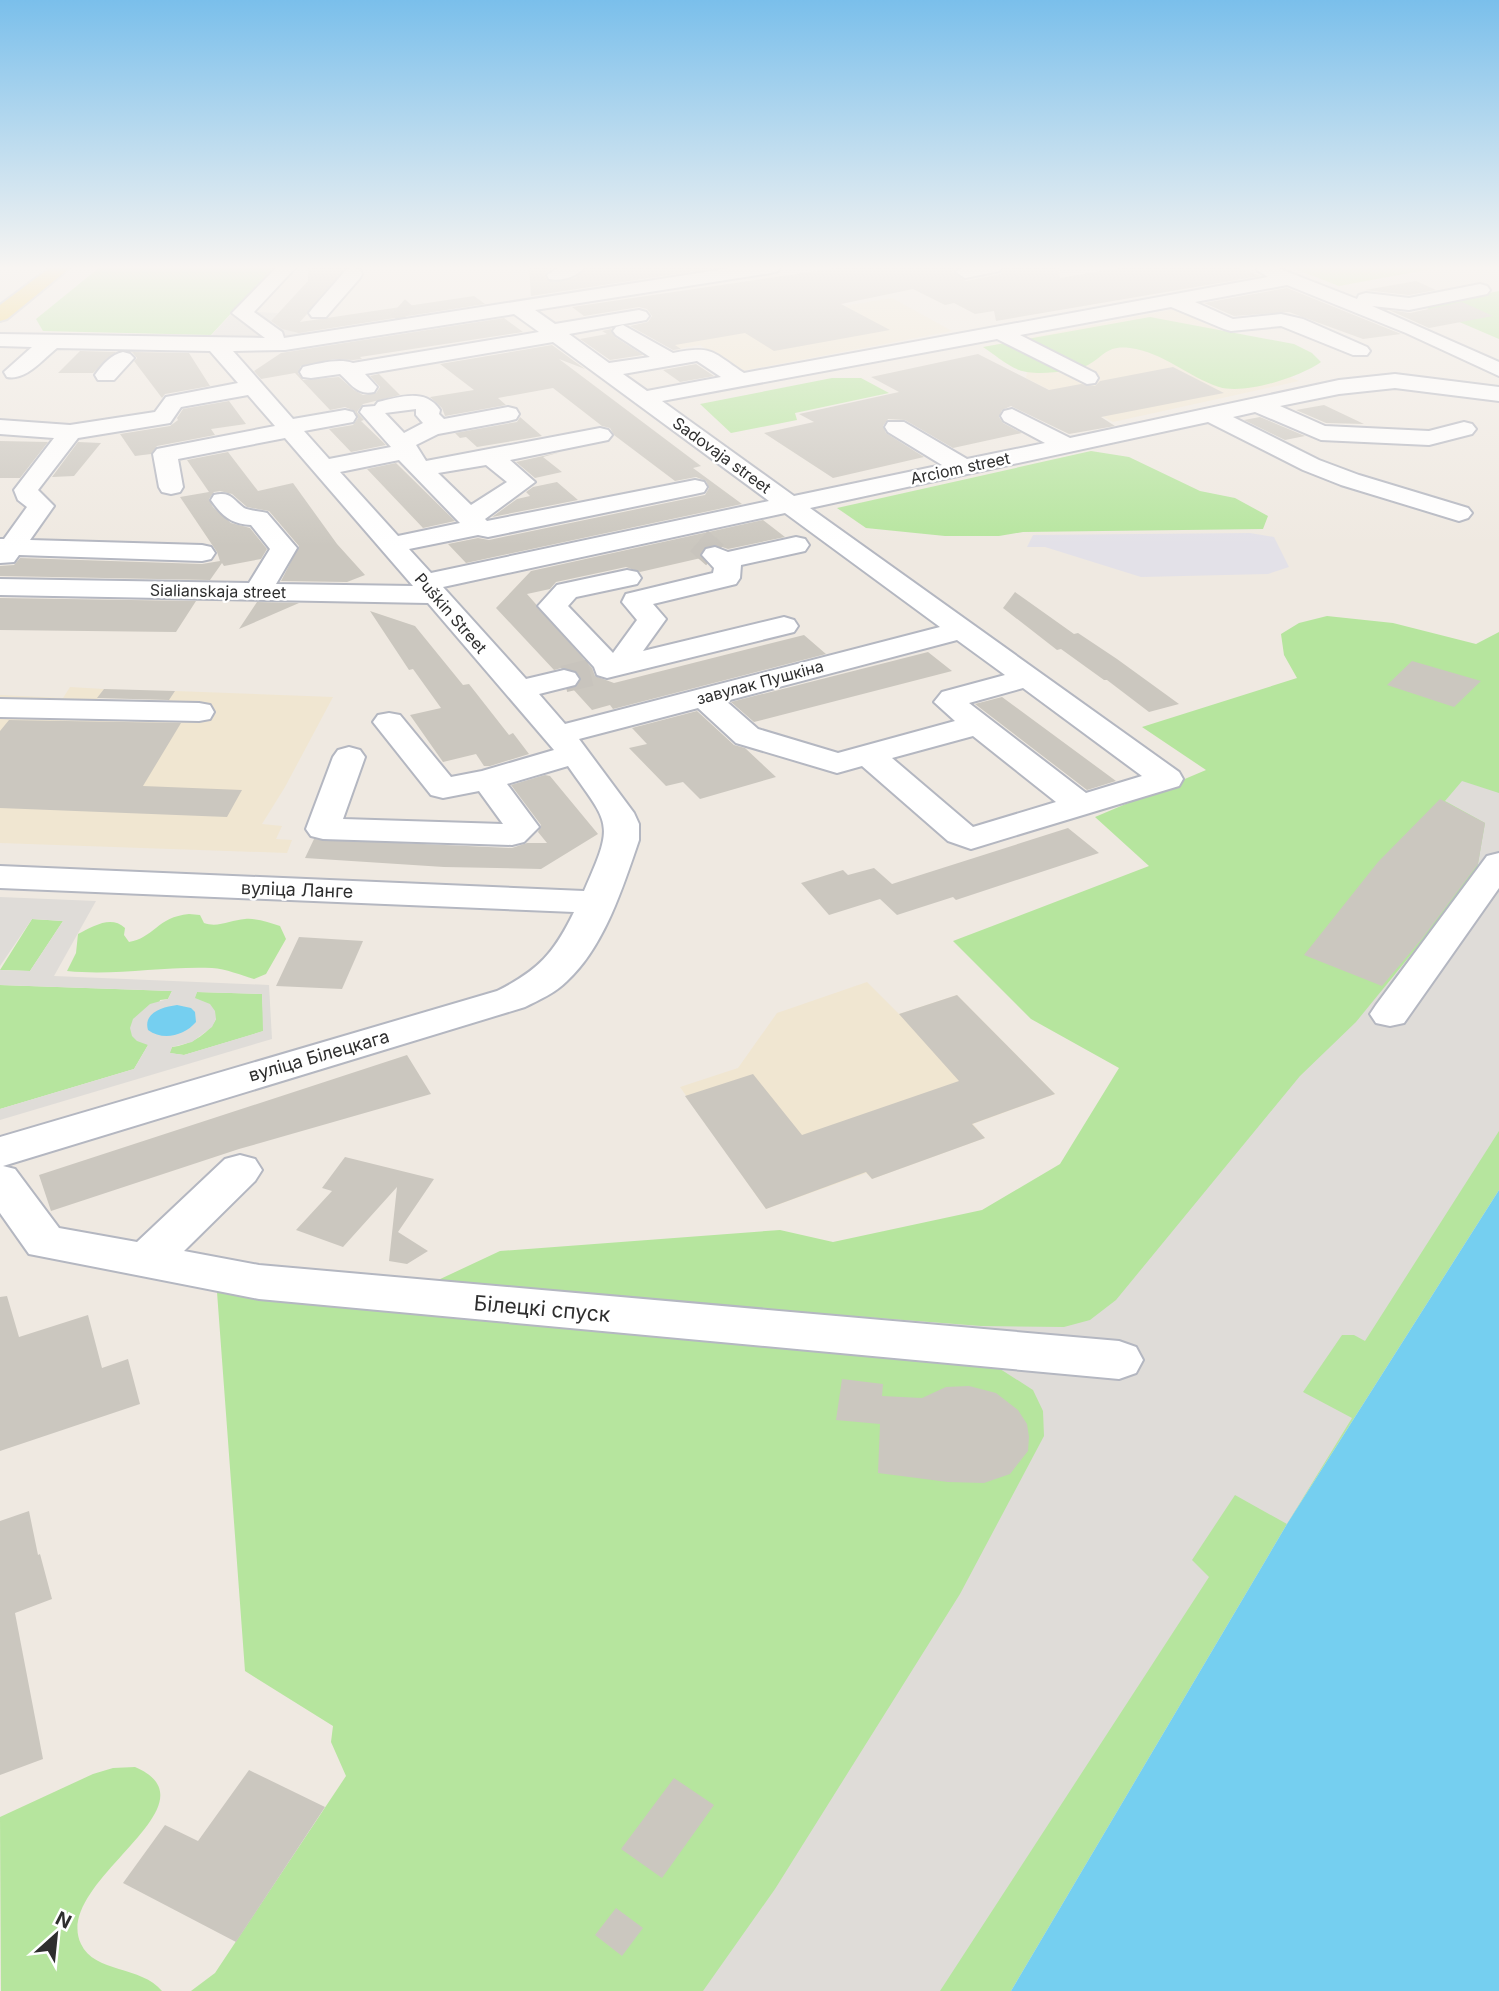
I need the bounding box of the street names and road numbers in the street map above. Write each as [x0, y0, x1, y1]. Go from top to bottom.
street label: Sadovaja street [669, 413, 775, 497]
street label: Arciom street [908, 448, 1012, 488]
street label: Puškin Street [411, 569, 491, 657]
street label: Sialianskaja street [150, 580, 286, 602]
street label: завулак Пушкіна [694, 655, 826, 709]
street label: вуліца Ланге [241, 877, 354, 902]
street label: вуліца Білецкага [246, 1025, 392, 1086]
street label: Білецкі спуск [473, 1290, 612, 1327]

